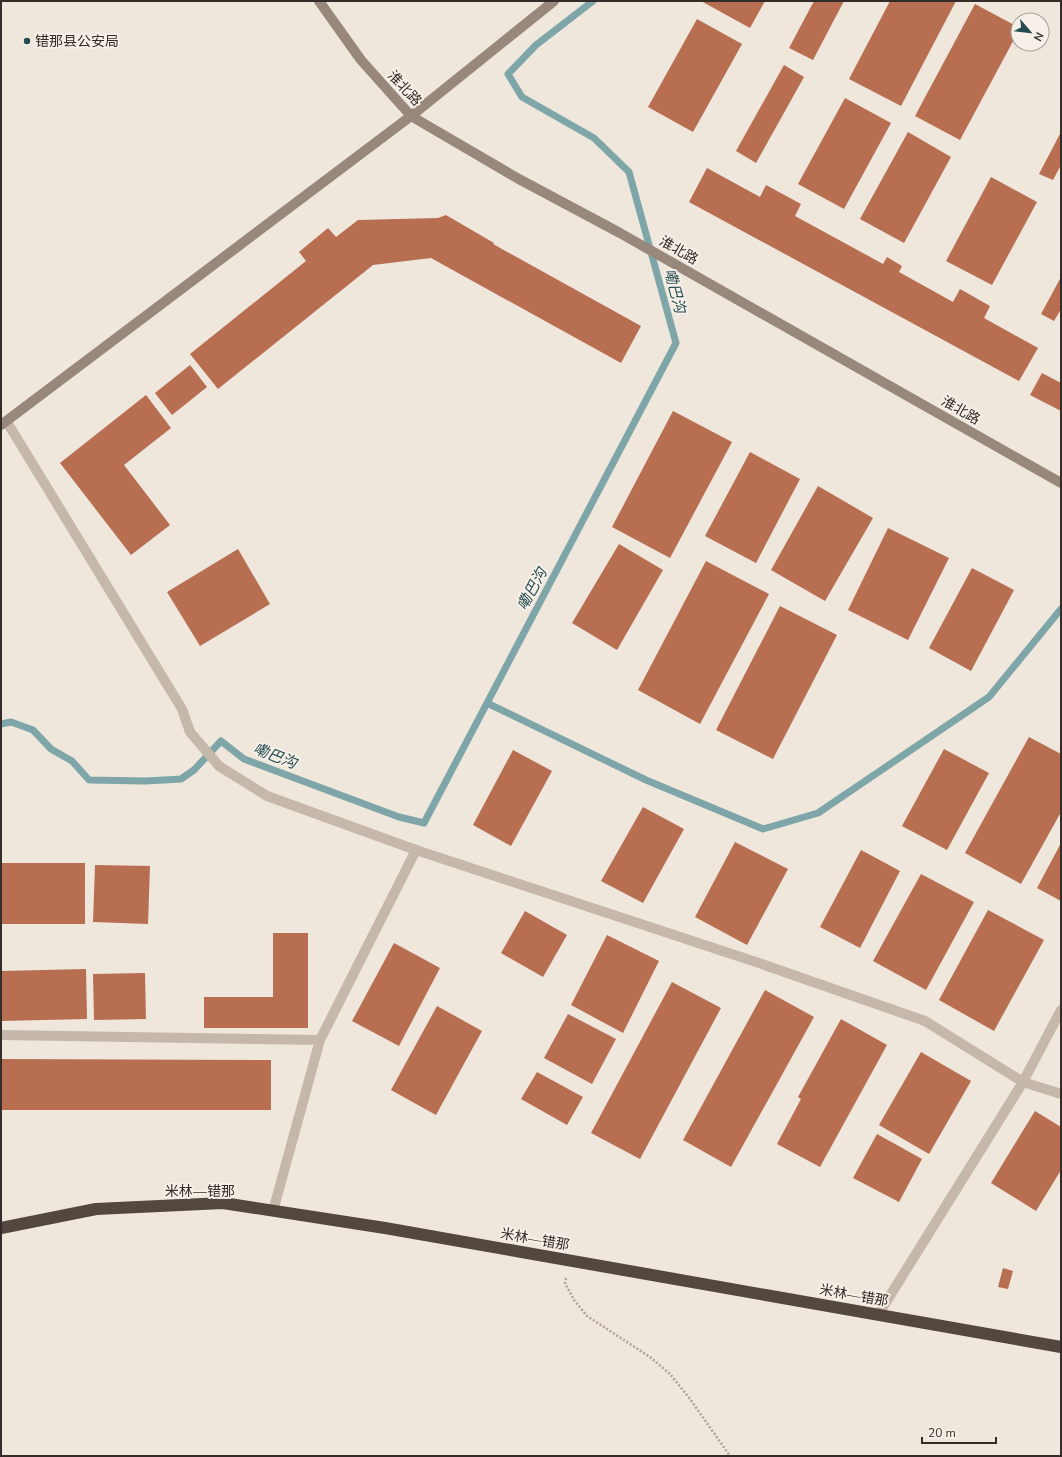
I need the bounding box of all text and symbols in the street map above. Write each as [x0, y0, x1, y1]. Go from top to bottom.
north arrow [1010, 12, 1050, 52]
text: N [1030, 29, 1047, 44]
place label: 错那县公安局 [35, 32, 119, 51]
marker: 错那县公安局 [22, 36, 32, 46]
street label: 淮北路 [383, 67, 426, 110]
street label: 淮北路 [656, 232, 702, 269]
water label: 嘞巴沟 [660, 267, 691, 317]
street label: 淮北路 [938, 392, 984, 429]
water label: 嘞巴沟 [513, 563, 552, 614]
water label: 嘞巴沟 [250, 739, 301, 774]
street label: 米林—错那 [165, 1182, 235, 1201]
street label: 米林—错那 [499, 1224, 571, 1255]
street label: 米林—错那 [818, 1280, 890, 1311]
scale bar [922, 1419, 996, 1445]
text: 20 m [928, 1425, 956, 1441]

